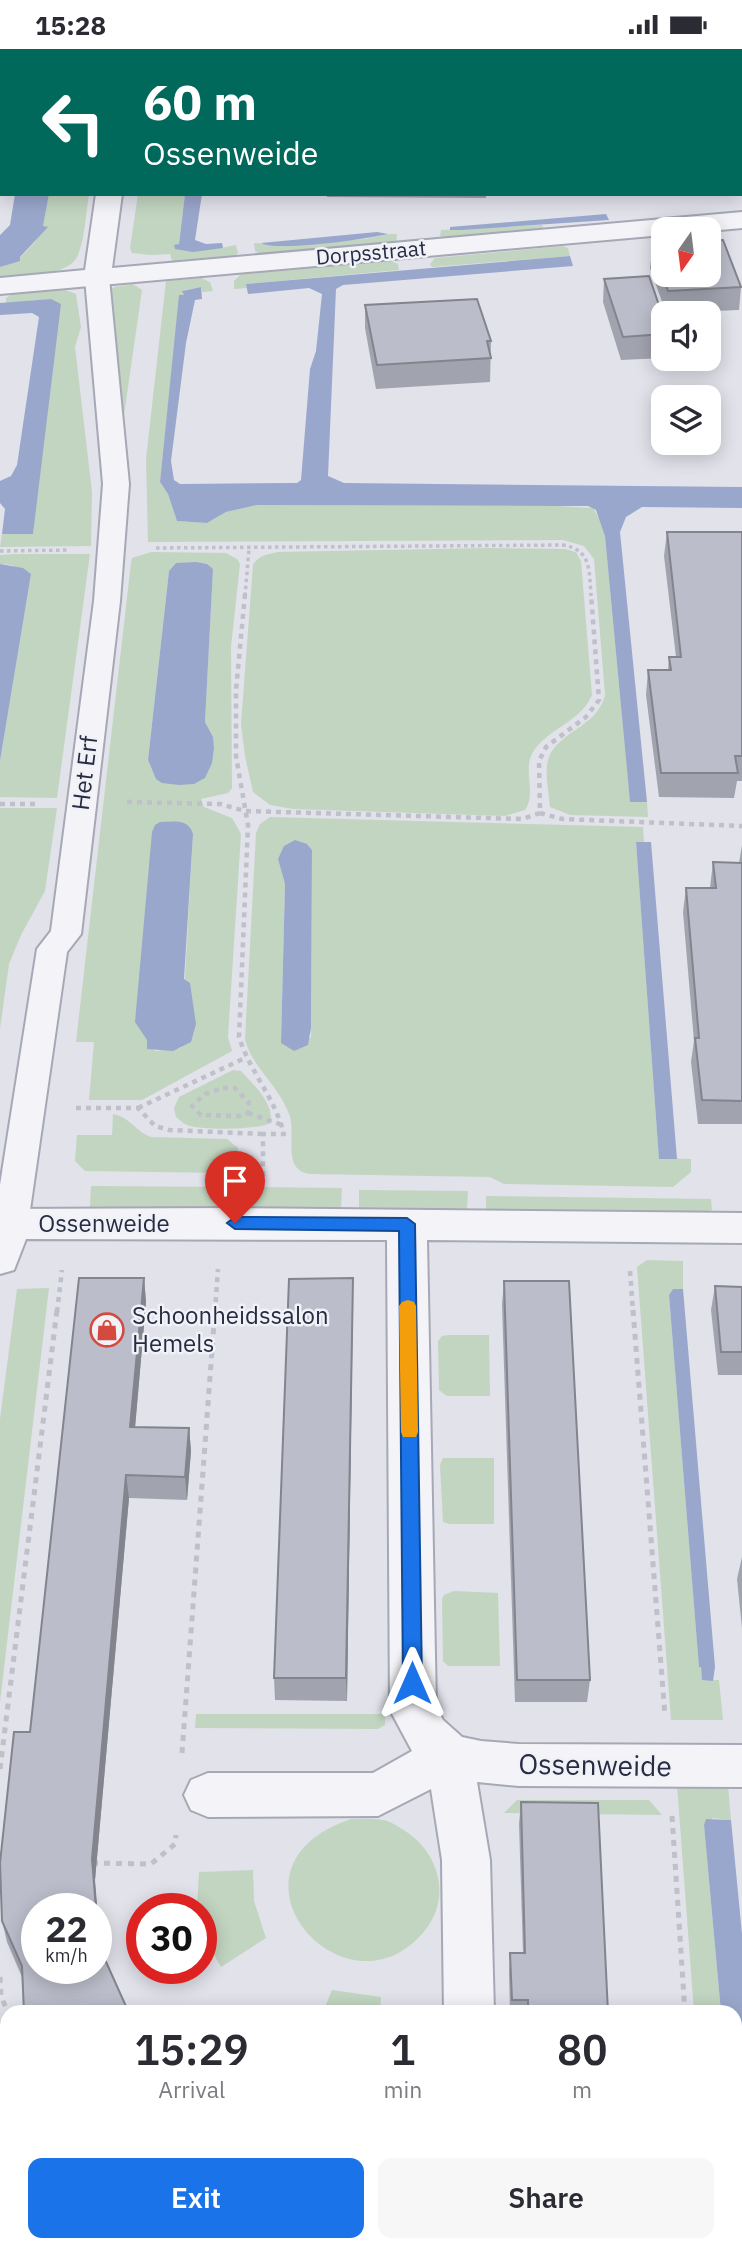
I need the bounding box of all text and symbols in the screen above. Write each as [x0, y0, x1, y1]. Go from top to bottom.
text: 15:28 [35, 8, 106, 42]
text: 60 m [143, 70, 257, 133]
icon: left [28, 77, 119, 168]
text: Ossenweide [143, 132, 318, 174]
north arrow [651, 217, 721, 287]
map controls [651, 217, 721, 455]
street label: Dorpsstraat [315, 233, 427, 271]
button: sound [651, 301, 721, 371]
button: layers [651, 385, 721, 455]
street label: Het Erf [64, 734, 104, 812]
pin [205, 1151, 265, 1223]
icon: arrive [216, 1162, 254, 1200]
street label: Ossenweide [38, 1207, 170, 1239]
place label: Schoonheidssalon Hemels [132, 1299, 329, 1359]
shop icon: Schoonheidssalon Hemels [88, 1311, 126, 1349]
position arrow [375, 1646, 449, 1720]
street label: Ossenweide [518, 1745, 672, 1784]
speed limit sign: 30 [126, 1893, 217, 1984]
text: 22 [45, 1906, 88, 1952]
text: km/h [45, 1944, 88, 1967]
text: 15:29 [135, 2022, 249, 2077]
text: 1 [390, 2022, 415, 2077]
text: 80 [557, 2022, 607, 2077]
text: Arrival [158, 2074, 225, 2104]
text: min [383, 2074, 422, 2104]
text: m [572, 2074, 592, 2104]
button: Exit [28, 2158, 364, 2238]
button: Share [378, 2158, 714, 2238]

